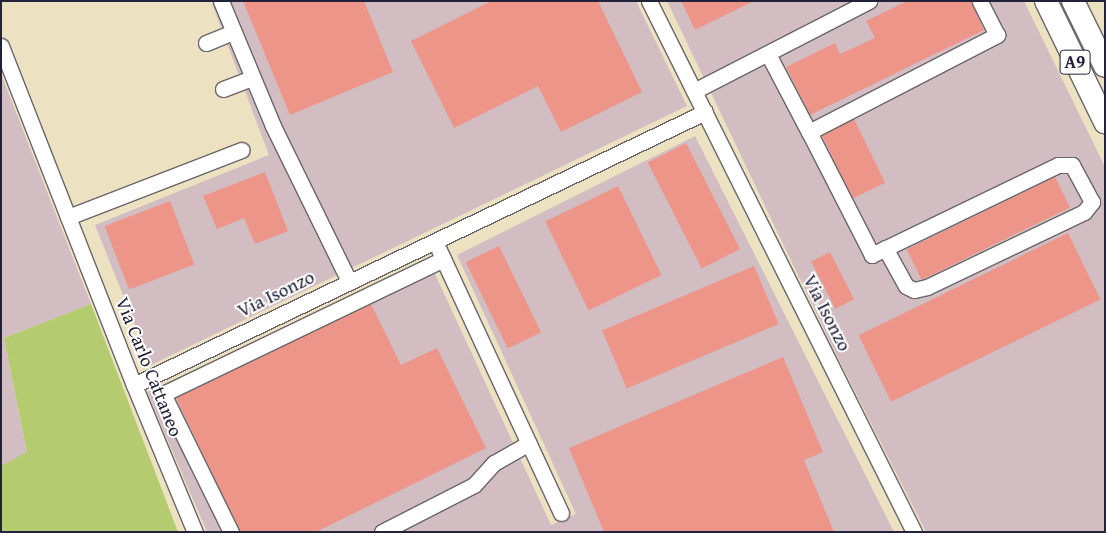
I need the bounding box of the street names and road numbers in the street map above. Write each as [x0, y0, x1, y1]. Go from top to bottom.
road number: A9 [1059, 46, 1091, 78]
street label: Via Isonzo [234, 266, 318, 322]
street label: Via Isonzo [798, 271, 856, 355]
street label: Via Carlo Cattaneo [111, 294, 187, 440]

